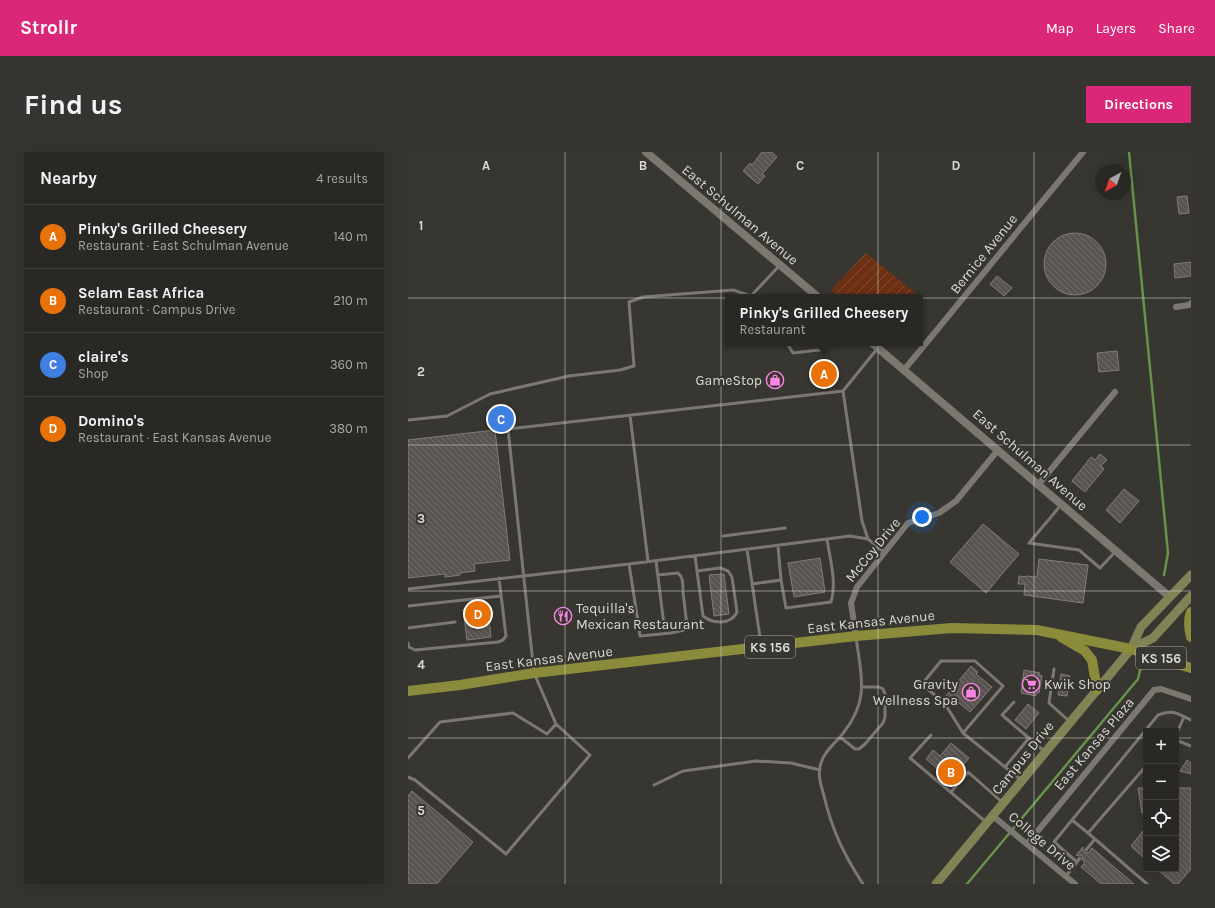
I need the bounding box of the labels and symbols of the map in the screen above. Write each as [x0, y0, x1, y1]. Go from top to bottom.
text: A [482, 158, 490, 173]
text: B [639, 158, 647, 173]
text: C [796, 158, 804, 173]
text: D [952, 158, 961, 173]
street label: East Schulman Avenue [678, 161, 802, 269]
north arrow [1095, 164, 1131, 200]
street label: Bernice Avenue [947, 211, 1021, 297]
text: 1 [419, 218, 423, 233]
pin: A [811, 359, 837, 389]
text: 2 [417, 364, 425, 379]
shop icon: GameStop [765, 370, 785, 390]
place label: GameStop [695, 372, 762, 389]
pin: C [488, 404, 514, 434]
street label: East Schulman Avenue [969, 405, 1091, 515]
your location [912, 507, 932, 527]
text: 3 [417, 511, 425, 526]
street label: McCoy Drive [842, 514, 904, 586]
pin: D [465, 599, 491, 629]
place label: Tequilla's Mexican Restaurant [576, 600, 704, 633]
restaurant icon: Tequilla's Mexican Restaurant [553, 606, 573, 626]
street label: East Kansas Avenue [806, 607, 936, 637]
road number: KS 156 [745, 636, 795, 658]
street label: East Kansas Avenue [484, 643, 614, 675]
road number: KS 156 [1136, 647, 1186, 669]
text: 4 [417, 657, 425, 672]
supermarket icon: Kwik Shop [1021, 674, 1041, 694]
place label: Gravity Wellness Spa [873, 676, 958, 709]
place label: Kwik Shop [1044, 676, 1111, 693]
shop icon: Gravity Wellness Spa [961, 682, 981, 702]
street label: East Kansas Plaza [1050, 694, 1138, 794]
street label: Campus Drive [988, 718, 1058, 798]
pin: B [938, 757, 964, 787]
text: 5 [417, 803, 425, 818]
street label: College Drive [1005, 808, 1079, 874]

